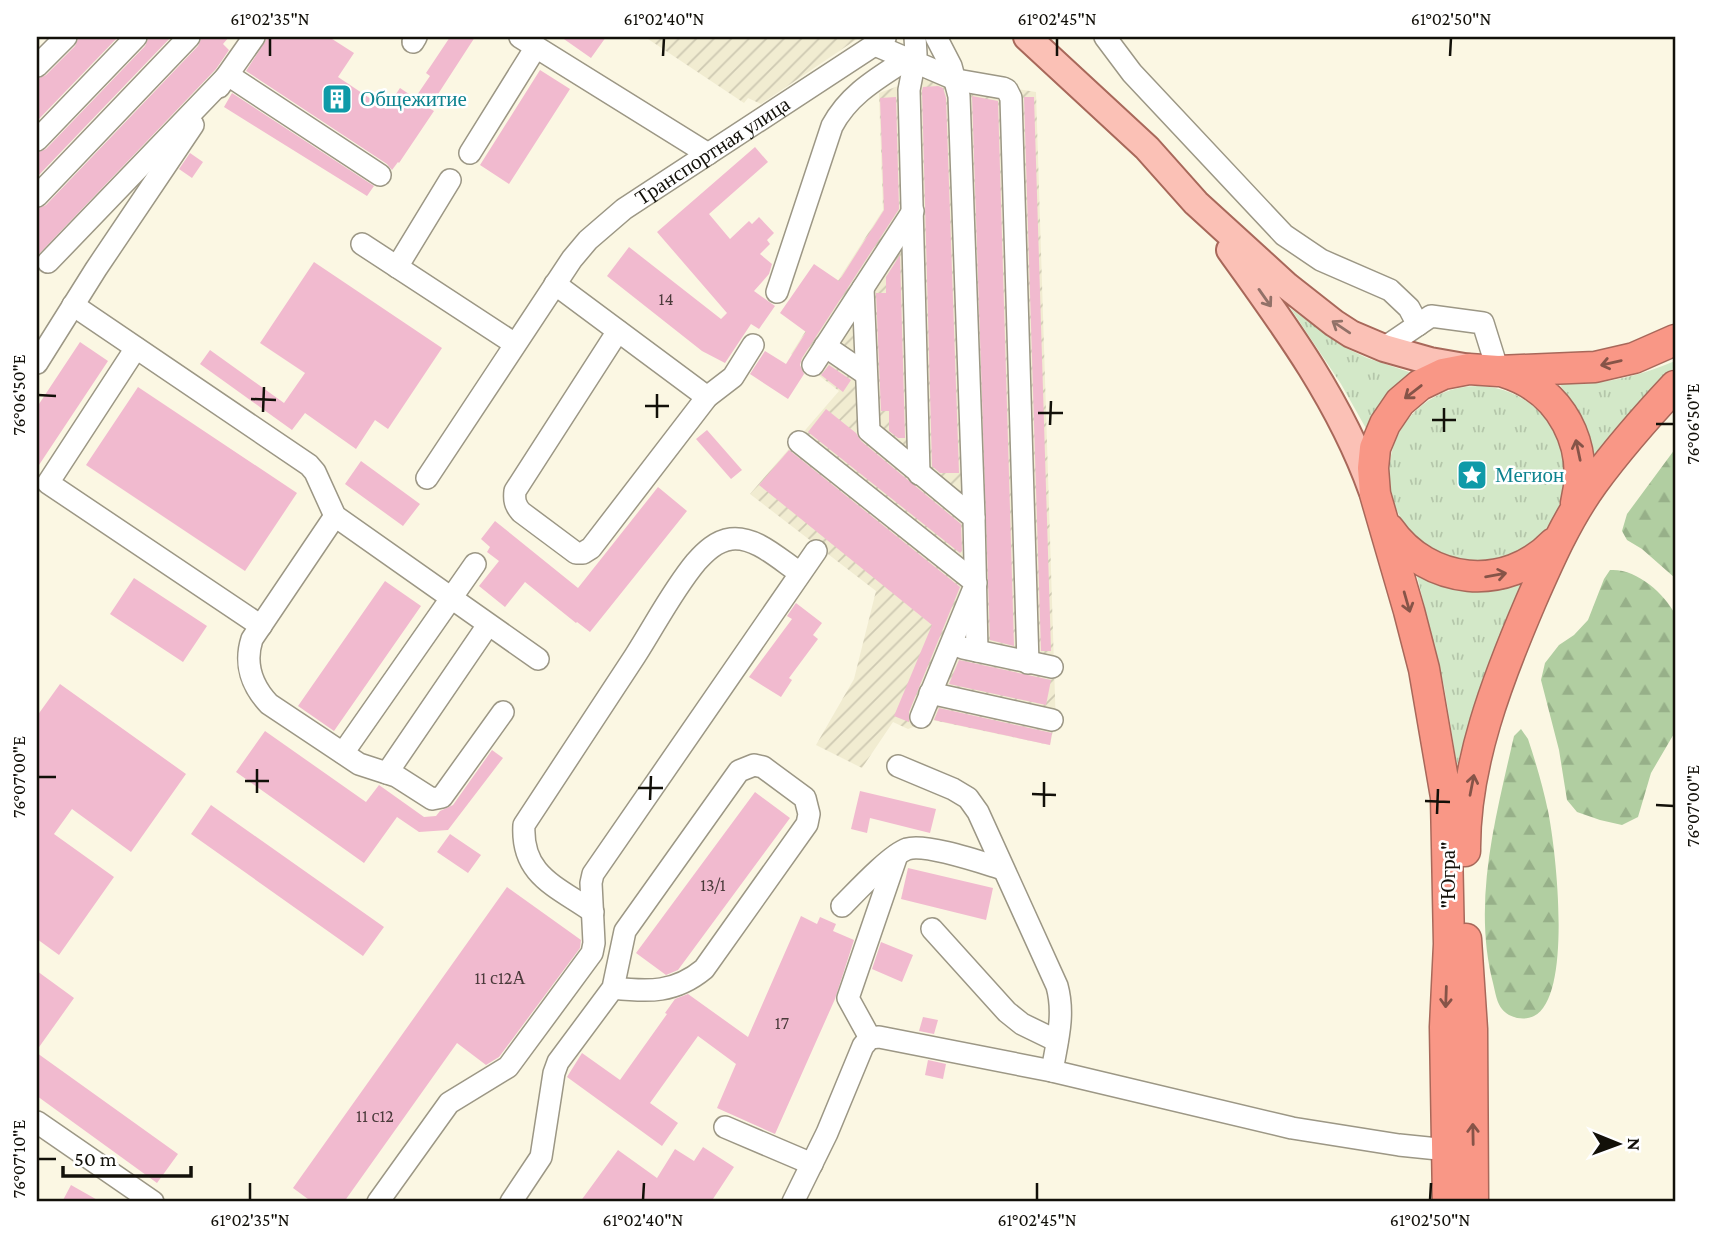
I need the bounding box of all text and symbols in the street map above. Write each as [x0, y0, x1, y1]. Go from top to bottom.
text: 61°02'35"N [230, 9, 310, 29]
text: 61°02'40"N [624, 9, 705, 29]
text: 61°02'45"N [1017, 9, 1097, 29]
text: 61°02'50"N [1411, 9, 1491, 29]
building icon: Общежитие [320, 82, 354, 116]
place label: Общежитие [360, 87, 467, 111]
street label: Транспортная улица [631, 91, 795, 210]
one-way arrow [1258, 288, 1272, 307]
house number: 14 [658, 289, 674, 309]
one-way arrow [1332, 320, 1351, 334]
text: 76°06'50"E [9, 354, 29, 436]
one-way arrow [1600, 357, 1623, 371]
text: 76°06'50"E [1683, 383, 1703, 465]
one-way arrow [1404, 384, 1422, 399]
one-way arrow [1570, 439, 1584, 462]
place icon: Мегион [1455, 458, 1489, 492]
place label: Мегион [1495, 463, 1564, 487]
one-way arrow [1484, 567, 1507, 581]
one-way arrow [1401, 591, 1414, 613]
text: 76°07'00"E [9, 736, 29, 818]
text: 76°07'00"E [1683, 765, 1703, 847]
one-way arrow [1465, 774, 1479, 797]
street label: "Югра" [1436, 841, 1460, 909]
house number: 13/1 [700, 875, 726, 895]
house number: 11 с12А [475, 968, 525, 988]
one-way arrow [1440, 985, 1453, 1008]
house number: 17 [775, 1013, 789, 1033]
house number: 11 с12 [356, 1106, 394, 1126]
north arrow [1582, 1110, 1652, 1180]
text: 76°07'10"E [9, 1120, 29, 1198]
one-way arrow [1466, 1123, 1479, 1146]
scale bar [63, 1134, 191, 1178]
text: N [1624, 1138, 1645, 1151]
text: 50 m [74, 1147, 117, 1171]
text: 61°02'35"N [210, 1210, 290, 1230]
text: 61°02'40"N [603, 1210, 684, 1230]
text: 61°02'45"N [997, 1210, 1077, 1230]
text: 61°02'50"N [1390, 1210, 1470, 1230]

